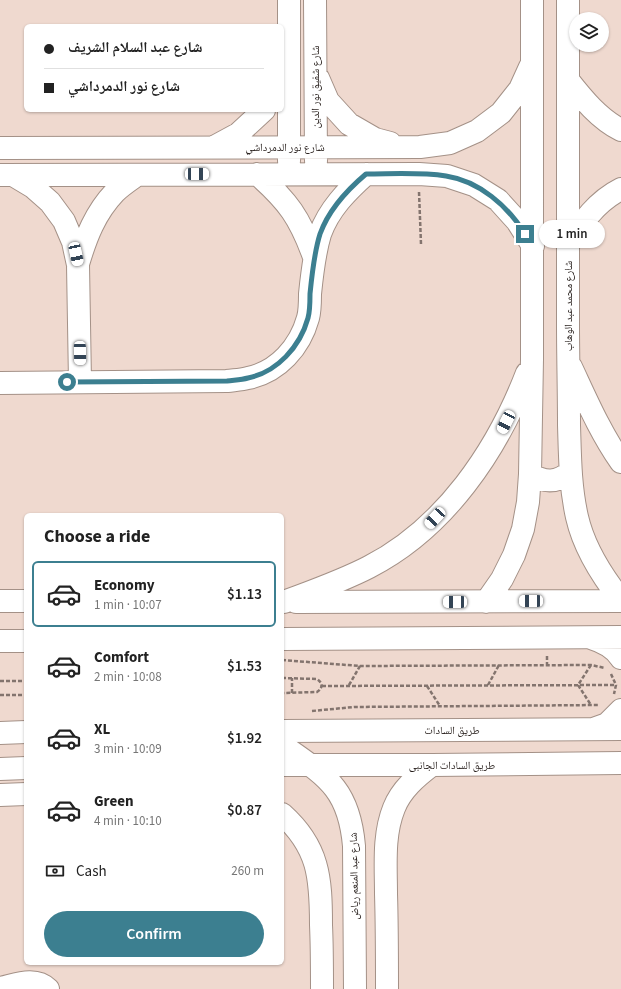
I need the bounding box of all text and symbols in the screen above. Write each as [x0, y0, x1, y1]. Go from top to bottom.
map controls [569, 12, 609, 52]
button: layers [569, 12, 609, 52]
text: شارع عبد السلام الشريف [68, 37, 202, 58]
street label: شارع شفيق نور الدين [308, 46, 323, 128]
text: شارع نور الدمرداشي [68, 76, 180, 97]
street label: شارع نور الدمرداشي [245, 140, 325, 155]
car [185, 168, 209, 180]
callout: 1 min [539, 220, 605, 248]
route end [516, 225, 534, 243]
text: 1 min [557, 225, 587, 243]
car [68, 241, 84, 267]
street label: شارع محمد عبد الوهاب [561, 261, 576, 351]
car [74, 341, 86, 365]
route start [58, 373, 76, 391]
car [495, 409, 517, 435]
car [422, 505, 448, 531]
text: Choose a ride [44, 524, 150, 549]
text: Economy [94, 575, 155, 596]
icon: car [46, 576, 82, 612]
text: $1.13 [227, 584, 262, 605]
car [519, 595, 543, 607]
text: 1 min · 10:07 [94, 596, 162, 614]
car [443, 596, 467, 608]
text: Comfort [94, 647, 149, 668]
icon: car [46, 648, 82, 684]
text: $1.53 [227, 656, 262, 677]
text: 2 min · 10:08 [94, 668, 162, 686]
text: XL [94, 719, 110, 740]
icon: car [46, 720, 82, 756]
street label: طريق السادات [424, 723, 480, 738]
text: $1.92 [227, 728, 262, 749]
text: 3 min · 10:09 [94, 740, 162, 758]
street label: طريق السادات الجانبى [409, 758, 495, 773]
text: Green [94, 791, 134, 812]
icon: car [46, 792, 82, 828]
text: $0.87 [227, 800, 262, 821]
text: 4 min · 10:10 [94, 812, 162, 830]
street label: شارع عبد المنعم رياض [346, 832, 362, 920]
icon: cash [44, 860, 66, 882]
text: Cash [76, 861, 107, 882]
text: 260 m [231, 862, 264, 880]
button: Confirm [44, 911, 264, 957]

